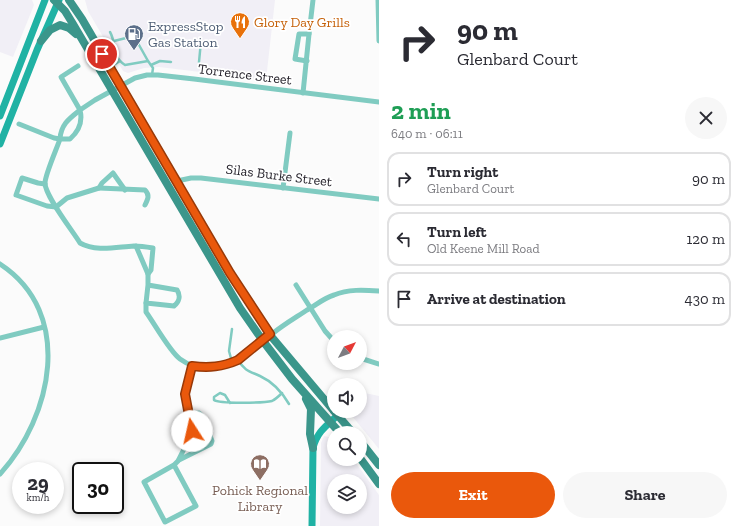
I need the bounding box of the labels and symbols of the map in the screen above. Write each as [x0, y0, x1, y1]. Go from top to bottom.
restaurant icon: Glory Day Grills [229, 11, 251, 39]
place label: Glory Day Grills [254, 14, 350, 31]
place label: ExpressStop Gas Station [148, 18, 224, 51]
fuel station icon: ExpressStop Gas Station [123, 23, 145, 51]
pin [85, 37, 119, 71]
street label: Torrence Street [197, 60, 294, 89]
street label: Silas Burke Street [225, 161, 334, 191]
north arrow [327, 330, 367, 370]
position arrow [171, 410, 213, 452]
library icon: Pohick Regional Library [249, 453, 271, 481]
speed limit sign: 30 [72, 462, 124, 514]
place label: Pohick Regional Library [212, 482, 308, 515]

